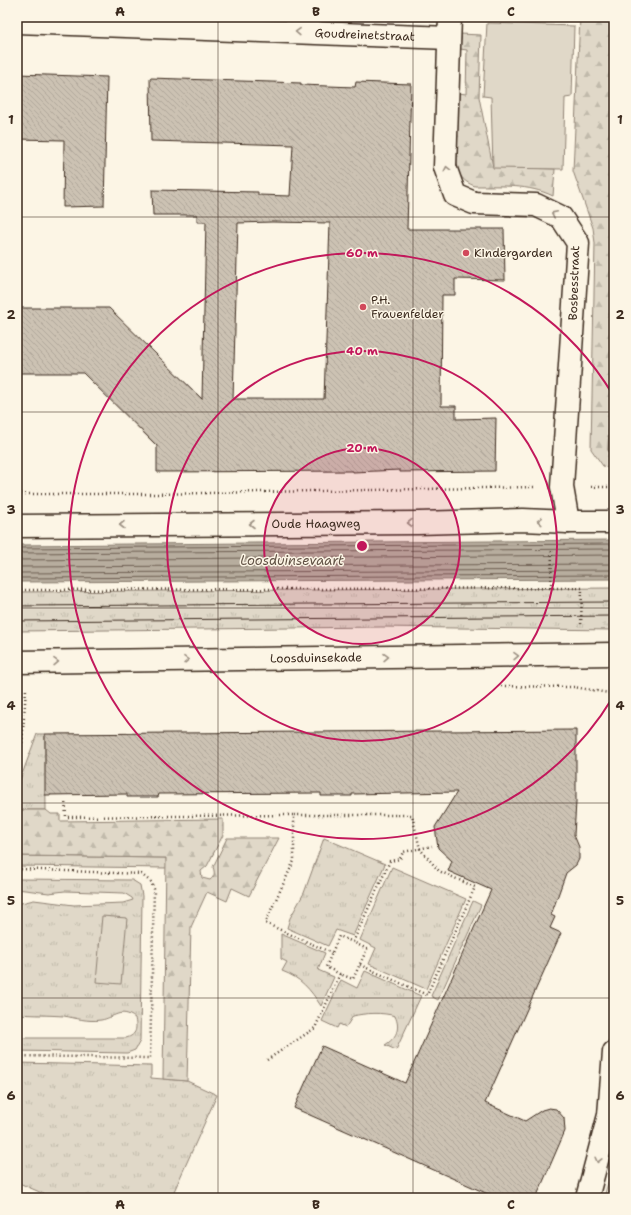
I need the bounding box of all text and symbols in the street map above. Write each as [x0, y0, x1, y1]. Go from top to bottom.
text: A [115, 3, 125, 20]
text: B [312, 3, 320, 20]
text: C [507, 3, 515, 20]
street label: Goudreinetstraat [314, 25, 415, 45]
one-way arrow [295, 28, 301, 37]
text: 1 [8, 111, 14, 128]
text: 1 [617, 111, 623, 128]
one-way arrow [443, 166, 451, 172]
one-way arrow [550, 211, 558, 218]
text: 60 m [346, 245, 378, 261]
place label: Kindergarden [474, 245, 553, 261]
street label: Bosbesstraat [565, 245, 583, 321]
marker: Kindergarden [461, 248, 471, 258]
place label: P.H. Frauenfelder [371, 292, 444, 322]
marker: P.H. Frauenfelder [358, 302, 368, 312]
text: 2 [6, 306, 16, 323]
text: 2 [615, 306, 625, 323]
text: 40 m [346, 343, 378, 359]
text: 20 m [346, 440, 378, 456]
text: 3 [6, 501, 16, 518]
text: 3 [615, 501, 625, 518]
street label: Oude Haagweg [272, 515, 360, 532]
one-way arrow [537, 516, 543, 525]
one-way arrow [407, 519, 413, 527]
one-way arrow [249, 520, 255, 528]
one-way arrow [119, 521, 125, 529]
centre of rings [355, 539, 369, 553]
water label: Loosduinsevaart [240, 552, 344, 569]
street label: Loosduinsekade [270, 649, 362, 667]
one-way arrow [513, 651, 519, 660]
one-way arrow [383, 653, 389, 661]
one-way arrow [183, 656, 189, 664]
one-way arrow [53, 657, 59, 666]
text: 4 [6, 697, 16, 714]
text: 4 [615, 697, 625, 714]
text: 5 [7, 892, 15, 909]
text: 5 [616, 892, 624, 909]
text: 6 [6, 1087, 16, 1104]
text: 6 [615, 1087, 625, 1104]
one-way arrow [594, 1156, 602, 1163]
text: A [115, 1196, 125, 1213]
text: B [312, 1196, 320, 1213]
text: C [507, 1196, 515, 1213]

